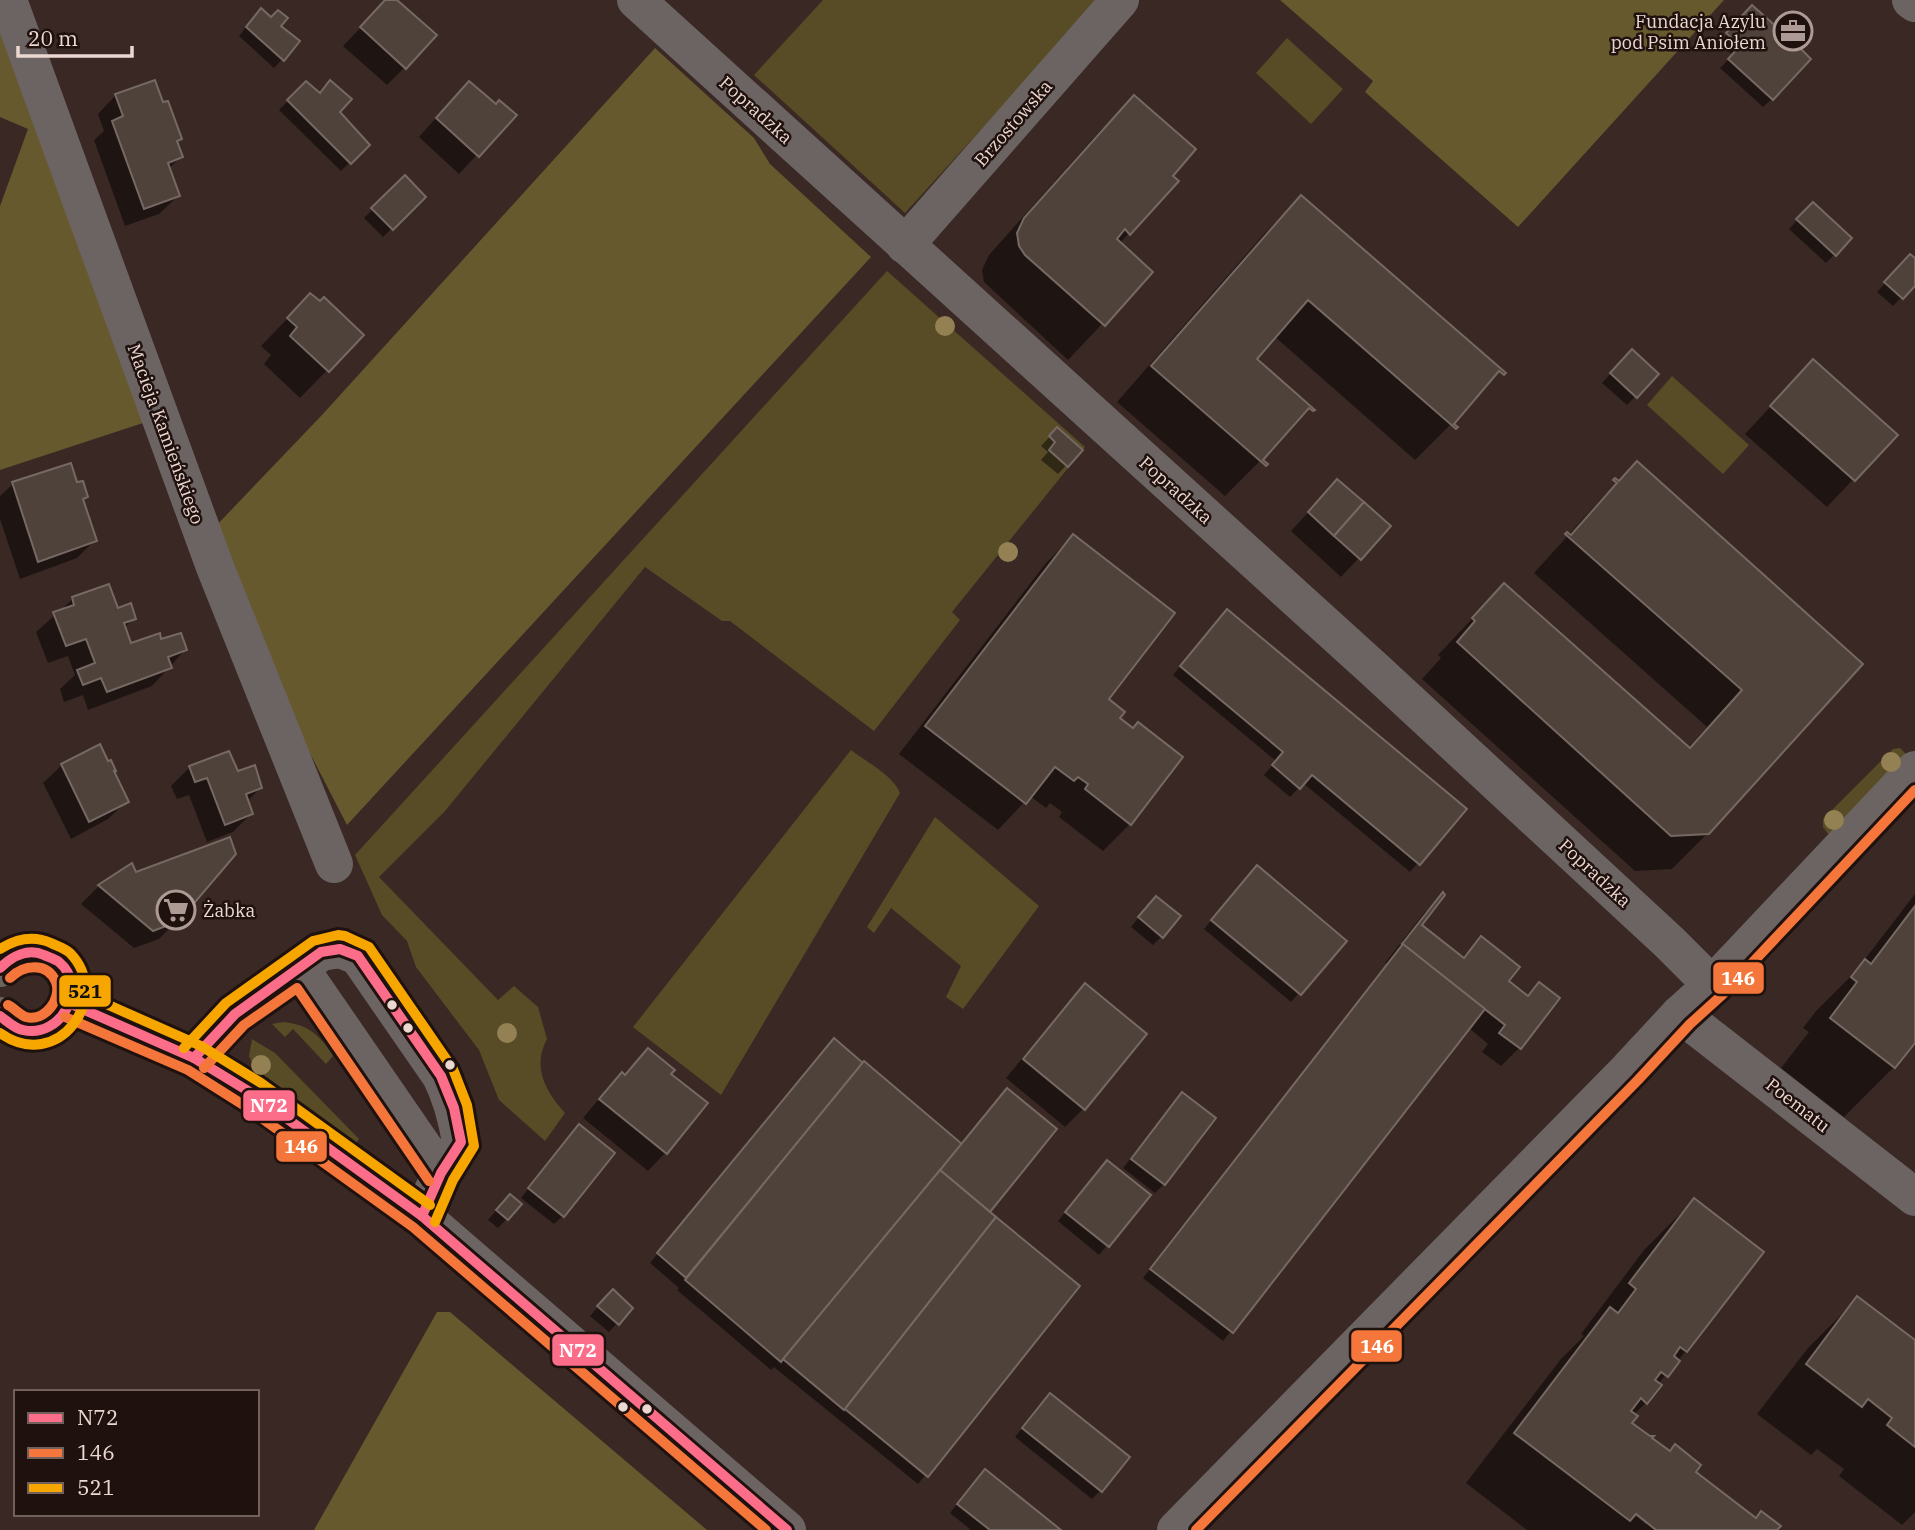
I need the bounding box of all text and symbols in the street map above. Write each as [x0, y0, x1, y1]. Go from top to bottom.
place label: Fundacja Azylu pod Psim Aniołem [1611, 10, 1766, 54]
office icon: Fundacja Azylu pod Psim Aniołem [1772, 10, 1814, 52]
scale bar [18, 14, 131, 58]
text: 20 m [28, 24, 78, 52]
street label: Popradzka [715, 71, 797, 149]
street label: Brzostowska [969, 75, 1057, 171]
street label: Macieja Kamieńskiego [123, 341, 209, 527]
street label: Popradzka [1135, 451, 1217, 529]
street label: Popradzka [1554, 834, 1636, 912]
supermarket icon: Żabka [155, 889, 197, 931]
place label: Żabka [203, 899, 255, 922]
line badge: 146 [1712, 961, 1765, 995]
text: 146 [1721, 966, 1755, 990]
line badge: 521 [58, 974, 112, 1008]
text: 521 [68, 979, 102, 1003]
unlabelled marker [385, 998, 399, 1012]
unlabelled marker [401, 1021, 415, 1035]
unlabelled marker [443, 1058, 457, 1072]
street label: Poematu [1761, 1073, 1835, 1137]
line badge: N72 [242, 1089, 296, 1122]
text: N72 [250, 1093, 288, 1117]
line badge: 146 [275, 1130, 328, 1163]
text: 146 [284, 1134, 318, 1158]
line badge: 146 [1350, 1329, 1403, 1363]
line badge: N72 [551, 1333, 605, 1367]
text: 146 [1360, 1334, 1394, 1358]
text: N72 [559, 1338, 597, 1362]
legend [14, 1390, 259, 1516]
unlabelled marker [616, 1400, 630, 1414]
unlabelled marker [640, 1402, 654, 1416]
text: N72 [77, 1403, 119, 1431]
text: 146 [77, 1438, 115, 1466]
text: 521 [77, 1473, 115, 1501]

